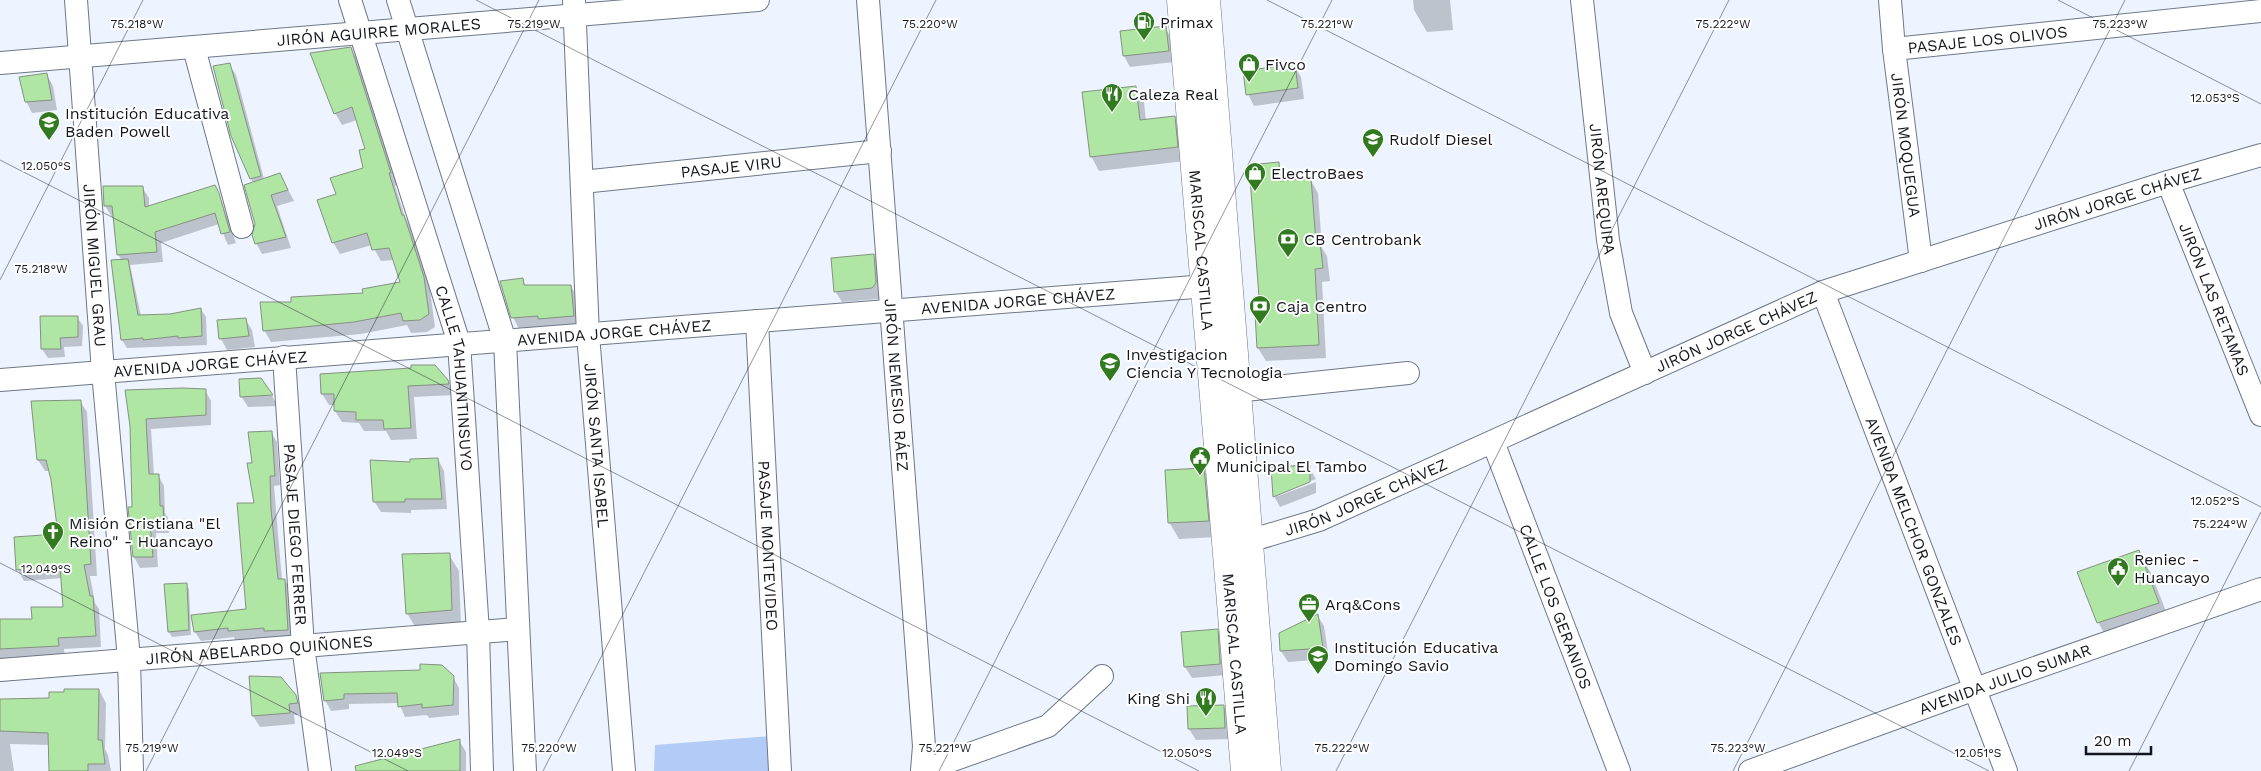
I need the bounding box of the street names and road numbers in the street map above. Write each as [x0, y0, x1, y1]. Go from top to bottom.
street label: JIRÓN AGUIRRE MORALES [276, 14, 481, 49]
street label: PASAJE LOS OLIVOS [1907, 22, 2068, 57]
street label: JIRÓN MOQUEGUA [1888, 72, 1925, 219]
street label: JIRÓN AREQUIPA [1586, 122, 1620, 256]
street label: PASAJE VIRU [680, 152, 783, 181]
street label: JIRÓN JORGE CHÁVEZ [2031, 163, 2203, 234]
street label: MARISCAL CASTILLA [1186, 169, 1218, 332]
street label: JIRÓN MIGUEL GRAU [80, 183, 111, 348]
street label: JIRÓN LAS RETAMAS [2176, 220, 2254, 378]
street label: CALLE TAHUANTINSUYO [432, 283, 477, 472]
street label: AVENIDA JORGE CHÁVEZ [920, 284, 1116, 318]
street label: JIRÓN JORGE CHÁVEZ [1652, 287, 1820, 376]
street label: JIRÓN NEMESIO RÁEZ [881, 298, 913, 472]
street label: AVENIDA JORGE CHÁVEZ [516, 315, 712, 349]
street label: AVENIDA JORGE CHÁVEZ [113, 347, 308, 381]
street label: JIRÓN SANTA ISABEL [581, 362, 613, 529]
street label: AVENIDA MELCHOR GONZALES [1862, 414, 1967, 648]
street label: PASAJE DIEGO FERRER [280, 443, 311, 626]
street label: JIRÓN JORGE CHÁVEZ [1282, 454, 1450, 539]
street label: PASAJE MONTEVIDEO [755, 460, 782, 631]
street label: CALLE LOS GERANIOS [1516, 521, 1596, 691]
street label: MARISCAL CASTILLA [1219, 573, 1251, 735]
street label: JIRÓN ABELARDO QUIÑONES [145, 631, 374, 668]
street label: AVENIDA JULIO SUMAR [1916, 640, 2094, 718]

